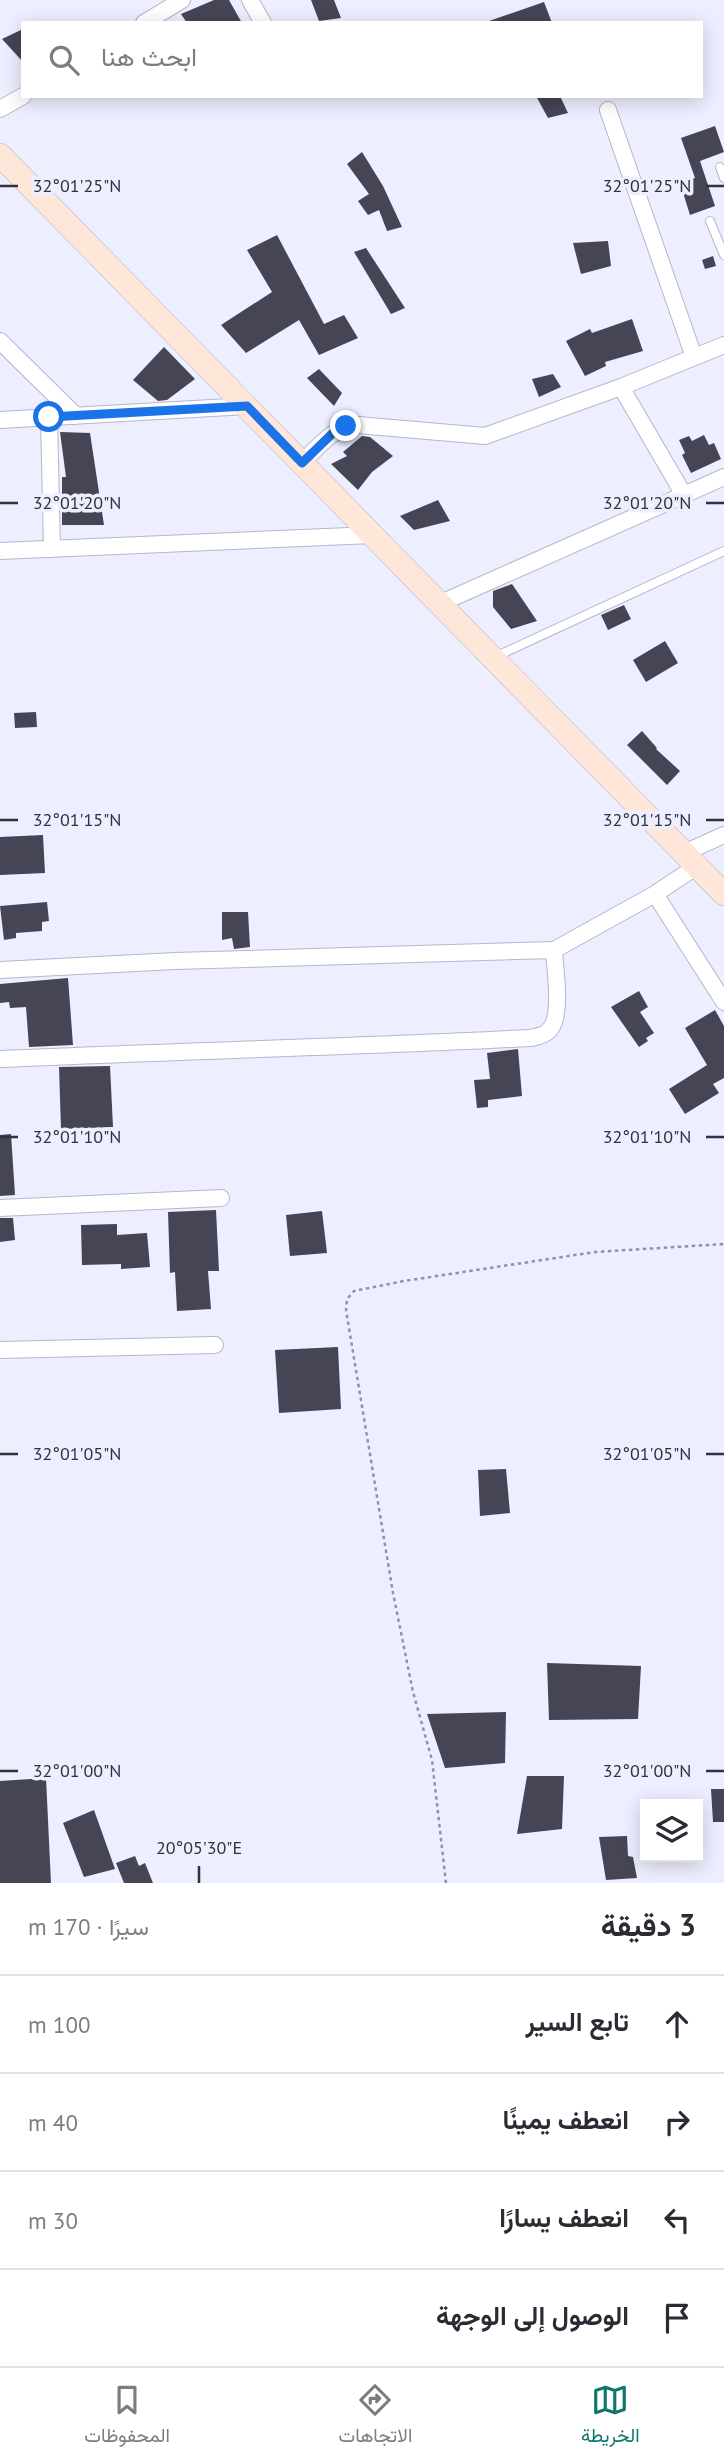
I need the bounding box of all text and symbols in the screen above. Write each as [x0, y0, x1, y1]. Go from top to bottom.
search box [21, 21, 703, 98]
text: ابحث هنا [101, 40, 197, 73]
icon: search [45, 41, 83, 79]
text: 32°01'25"N [33, 174, 121, 197]
text: 32°01'25"N [603, 174, 691, 197]
route start [33, 401, 64, 432]
route end [330, 410, 361, 441]
text: 32°01'20"N [33, 491, 121, 514]
text: 32°01'20"N [603, 491, 691, 514]
text: 32°01'15"N [33, 808, 121, 831]
text: 32°01'15"N [603, 808, 691, 831]
text: 32°01'10"N [33, 1125, 121, 1148]
text: 32°01'10"N [603, 1125, 691, 1148]
text: 32°01'05"N [33, 1442, 121, 1465]
text: 32°01'05"N [603, 1442, 691, 1465]
text: 32°01'00"N [33, 1759, 121, 1782]
text: 32°01'00"N [603, 1759, 691, 1782]
map controls [640, 1799, 703, 1862]
button: layers [640, 1799, 703, 1862]
text: 20°05'30"E [156, 1836, 242, 1859]
text: 3 دقيقة [601, 1905, 696, 1944]
text: سيرًا · 170 m [28, 1912, 149, 1941]
text: تابع السير [525, 2005, 629, 2038]
icon: ahead [658, 2005, 696, 2043]
text: 100 m [28, 2010, 90, 2039]
text: انعطف يمينًا [503, 2103, 629, 2136]
icon: right [658, 2103, 696, 2141]
text: 40 m [28, 2108, 78, 2137]
text: انعطف يسارًا [499, 2201, 629, 2234]
icon: left [658, 2201, 696, 2239]
text: 30 m [28, 2206, 78, 2235]
text: الوصول إلى الوجهة [436, 2299, 629, 2332]
icon: arrive [658, 2299, 696, 2337]
tab: المحفوظات [84, 2381, 170, 2452]
tab: الاتجاهات [339, 2381, 412, 2452]
tab: الخريطة [581, 2381, 640, 2452]

